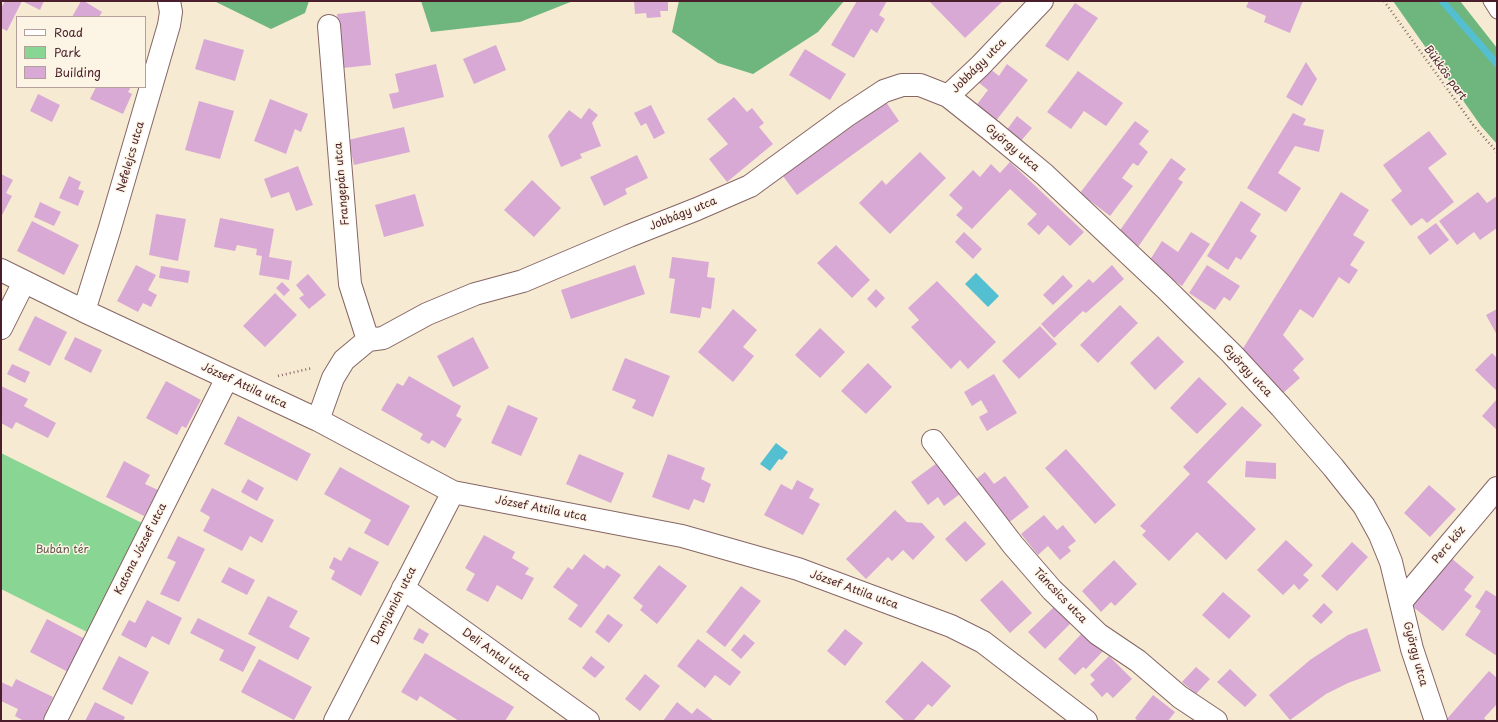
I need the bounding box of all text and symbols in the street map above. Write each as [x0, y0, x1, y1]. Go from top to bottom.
legend [16, 16, 146, 88]
text: Road [54, 23, 83, 41]
street label: Jobbágy utca [949, 36, 1009, 96]
text: Park [54, 43, 81, 61]
street label: Bükkös part [1421, 43, 1469, 103]
text: Building [54, 63, 101, 81]
street label: Nefelejcs utca [115, 120, 147, 194]
street label: György utca [982, 122, 1042, 174]
street label: Frangepán utca [332, 142, 352, 226]
street label: Jobbágy utca [647, 194, 719, 234]
street label: György utca [1220, 342, 1274, 400]
street label: József Attila utca [199, 360, 289, 412]
street label: József Attila utca [494, 494, 588, 524]
street label: Katona József utca [112, 501, 170, 597]
street label: Perc köz [1430, 524, 1468, 566]
park label: Bubán tér [35, 543, 89, 557]
street label: Damjanich utca [369, 565, 419, 647]
street label: Táncsics utca [1030, 566, 1090, 626]
street label: József Attila utca [808, 568, 900, 612]
street label: György utca [1400, 620, 1430, 688]
street label: Deli Antal utca [459, 626, 533, 684]

